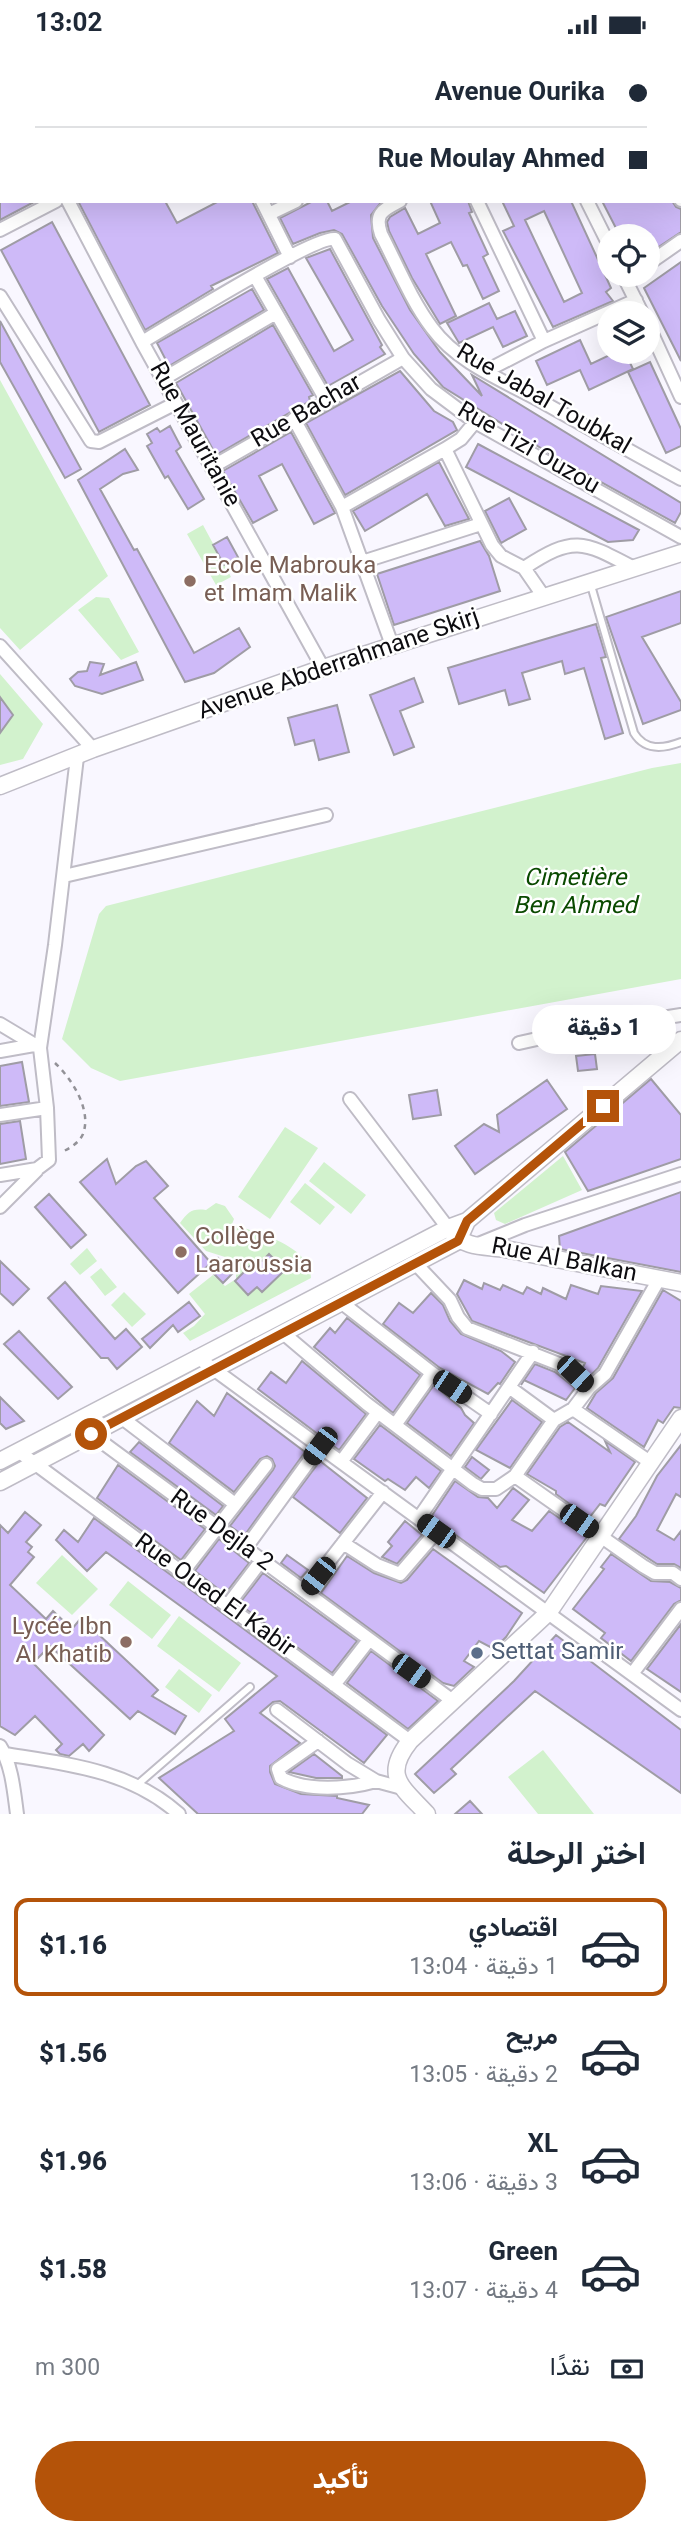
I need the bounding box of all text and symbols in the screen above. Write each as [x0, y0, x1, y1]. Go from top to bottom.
text: 13:02 [35, 4, 102, 45]
text: Avenue Ourika [435, 73, 605, 114]
text: Rue Moulay Ahmed [378, 140, 605, 181]
map controls [597, 224, 660, 364]
button: locate [597, 224, 660, 287]
button: layers [597, 301, 660, 364]
street label: Rue Jabal Toubkal [448, 334, 638, 466]
street label: Rue Mauritanie [138, 355, 250, 515]
street label: Rue Bachar [245, 365, 369, 459]
street label: Rue Tizi Ouzou [449, 393, 607, 505]
place label: Ecole Mabrouka et Imam Malik [204, 548, 376, 614]
marker: Ecole Mabrouka et Imam Malik [182, 573, 198, 589]
street label: Avenue Abderrahmane Skirj [193, 599, 485, 731]
park label: Cimetière Ben Ahmed [513, 860, 640, 926]
callout: 1 دقيقة [531, 1005, 675, 1053]
text: 1 دقيقة [567, 1011, 641, 1047]
route end [587, 1090, 619, 1122]
place label: Collège Laaroussia [195, 1219, 313, 1285]
street label: Rue Al Balkan [488, 1228, 640, 1294]
marker: Collège Laaroussia [173, 1244, 189, 1260]
car [553, 1352, 598, 1396]
car [429, 1367, 476, 1407]
route start [75, 1418, 107, 1450]
car [299, 1423, 342, 1469]
street label: Rue Dejla 2 [161, 1480, 281, 1582]
car [556, 1500, 603, 1542]
car [413, 1510, 460, 1552]
street label: Rue Oued El Kabir [126, 1524, 302, 1668]
car [297, 1553, 340, 1599]
place label: Lycée Ibn Al Khatib [12, 1609, 112, 1675]
marker: Lycée Ibn Al Khatib [118, 1634, 134, 1650]
place label: Settat Samir [491, 1634, 623, 1672]
marker: Settat Samir [469, 1645, 485, 1661]
car [388, 1650, 435, 1692]
text: اختر الرحلة [507, 1831, 646, 1881]
text: اقتصادي [469, 1909, 558, 1950]
icon: car [579, 1916, 642, 1979]
text: $1.16 [39, 1927, 107, 1968]
text: 1 دقيقة · 13:04 [409, 1950, 558, 1986]
text: مريح [506, 2017, 558, 2058]
icon: car [579, 2024, 642, 2087]
text: $1.56 [39, 2035, 107, 2076]
text: 2 دقيقة · 13:05 [409, 2058, 558, 2094]
text: XL [527, 2125, 558, 2166]
icon: car [579, 2132, 642, 2195]
text: $1.96 [39, 2143, 107, 2184]
text: 3 دقيقة · 13:06 [409, 2166, 558, 2202]
text: Green [488, 2233, 558, 2274]
icon: car [579, 2240, 642, 2303]
text: $1.58 [39, 2251, 107, 2292]
text: 4 دقيقة · 13:07 [409, 2274, 558, 2310]
text: نقدًا [550, 2348, 590, 2389]
icon: cash [608, 2350, 646, 2388]
text: 300 m [35, 2351, 100, 2387]
button: تأكيد [35, 2441, 646, 2521]

